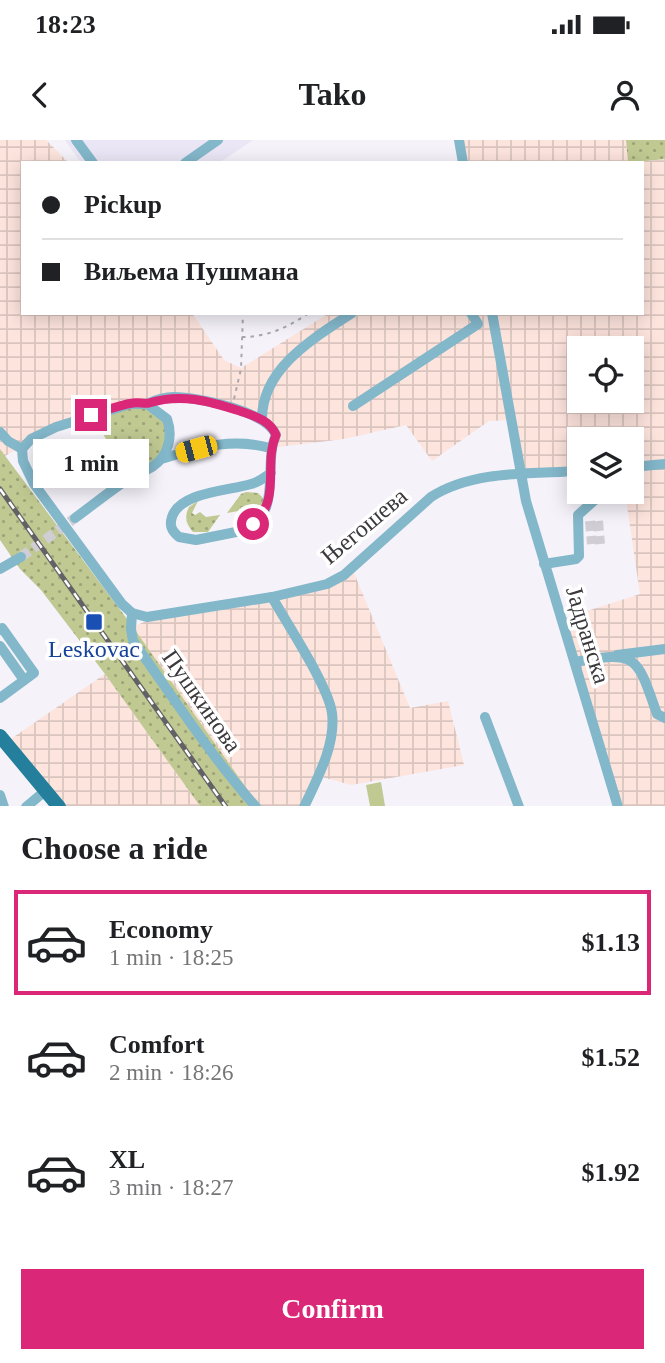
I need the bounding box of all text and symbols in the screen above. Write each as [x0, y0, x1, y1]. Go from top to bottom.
text: 18:23 [35, 10, 96, 39]
icon: back [21, 76, 59, 114]
text: Tako [298, 76, 367, 112]
icon: person [606, 76, 644, 114]
text: Pickup [84, 190, 162, 219]
text: Виљема Пушмана [84, 257, 299, 286]
map controls [567, 336, 644, 504]
button: locate [567, 336, 644, 413]
route end [75, 399, 107, 431]
button: layers [567, 427, 644, 504]
car [173, 433, 220, 465]
callout: 1 min [33, 440, 149, 488]
text: 1 min [63, 451, 119, 476]
street label: Његошева [316, 483, 412, 569]
route start [237, 508, 269, 540]
street label: Јадранска [561, 583, 615, 687]
marker: Leskovac [84, 612, 104, 632]
place label: Leskovac [48, 636, 140, 662]
street label: Пушкинова [157, 645, 247, 757]
text: Choose a ride [21, 830, 208, 866]
icon: car [25, 911, 88, 974]
text: Economy [109, 915, 213, 944]
text: $1.13 [582, 928, 640, 957]
text: 1 min · 18:25 [109, 945, 234, 970]
icon: car [25, 1026, 88, 1089]
text: Comfort [109, 1030, 204, 1059]
text: $1.52 [582, 1043, 640, 1072]
text: 2 min · 18:26 [109, 1060, 234, 1085]
icon: car [25, 1141, 88, 1204]
text: XL [109, 1145, 145, 1174]
text: $1.92 [582, 1158, 640, 1187]
text: 3 min · 18:27 [109, 1175, 234, 1200]
button: Confirm [21, 1269, 644, 1349]

